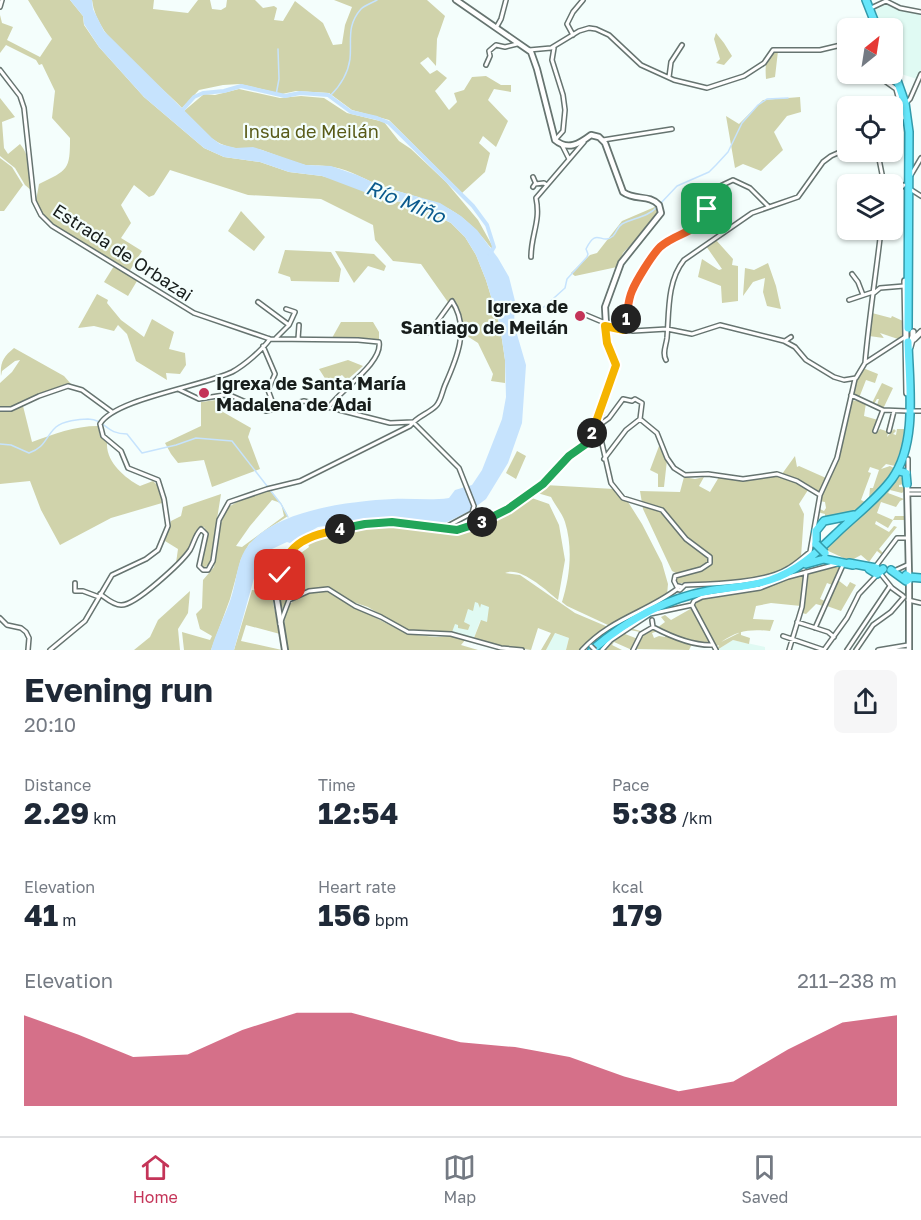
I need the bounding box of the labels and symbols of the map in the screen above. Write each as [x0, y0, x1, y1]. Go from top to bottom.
north arrow [837, 18, 903, 84]
park label: Insua de Meilán [243, 120, 379, 142]
water label: Río Miño [363, 174, 450, 228]
pin [681, 183, 732, 234]
street label: Estrada de Orbazai [49, 199, 197, 305]
place label: Igrexa de Santiago de Meilán [401, 295, 568, 338]
pin: 1 [611, 304, 641, 334]
marker: Igrexa de Santiago de Meilán [573, 309, 587, 323]
place label: Igrexa de Santa María Madalena de Adai [216, 372, 406, 415]
marker: Igrexa de Santa María Madalena de Adai [197, 386, 211, 400]
pin: 2 [577, 418, 607, 448]
pin: 3 [467, 507, 497, 537]
pin: 4 [325, 514, 355, 544]
pin [254, 549, 305, 600]

